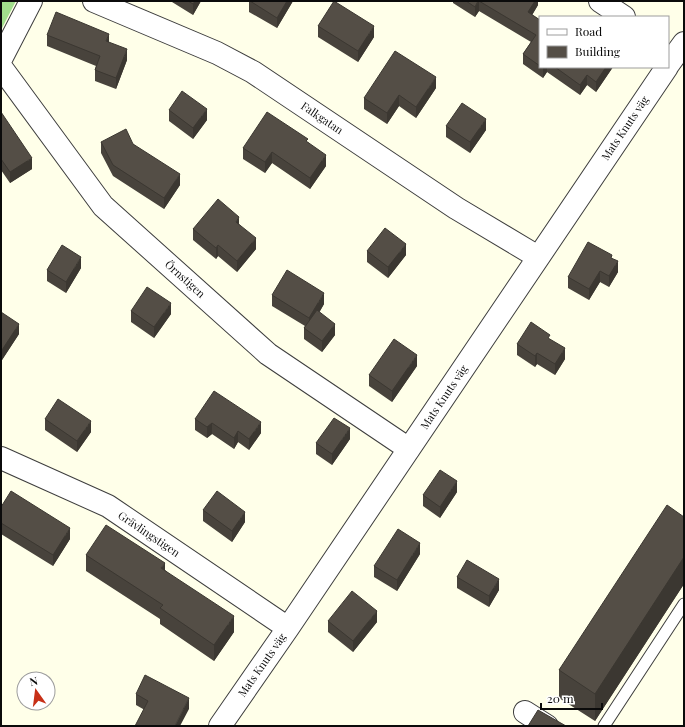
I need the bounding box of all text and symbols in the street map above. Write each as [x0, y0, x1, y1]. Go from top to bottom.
legend [539, 16, 669, 68]
text: Road [575, 23, 602, 39]
text: Building [575, 43, 621, 59]
street label: Mats Knuts väg [598, 92, 652, 163]
street label: Falkgatan [298, 98, 347, 137]
street label: Örnstigen [162, 256, 209, 301]
street label: Mats Knuts väg [417, 361, 471, 432]
street label: Grävlingstigen [115, 507, 184, 560]
street label: Mats Knuts väg [234, 630, 289, 700]
north arrow [16, 671, 56, 711]
text: N [28, 673, 39, 689]
scale bar [541, 685, 602, 711]
text: 20 m [547, 690, 574, 706]

